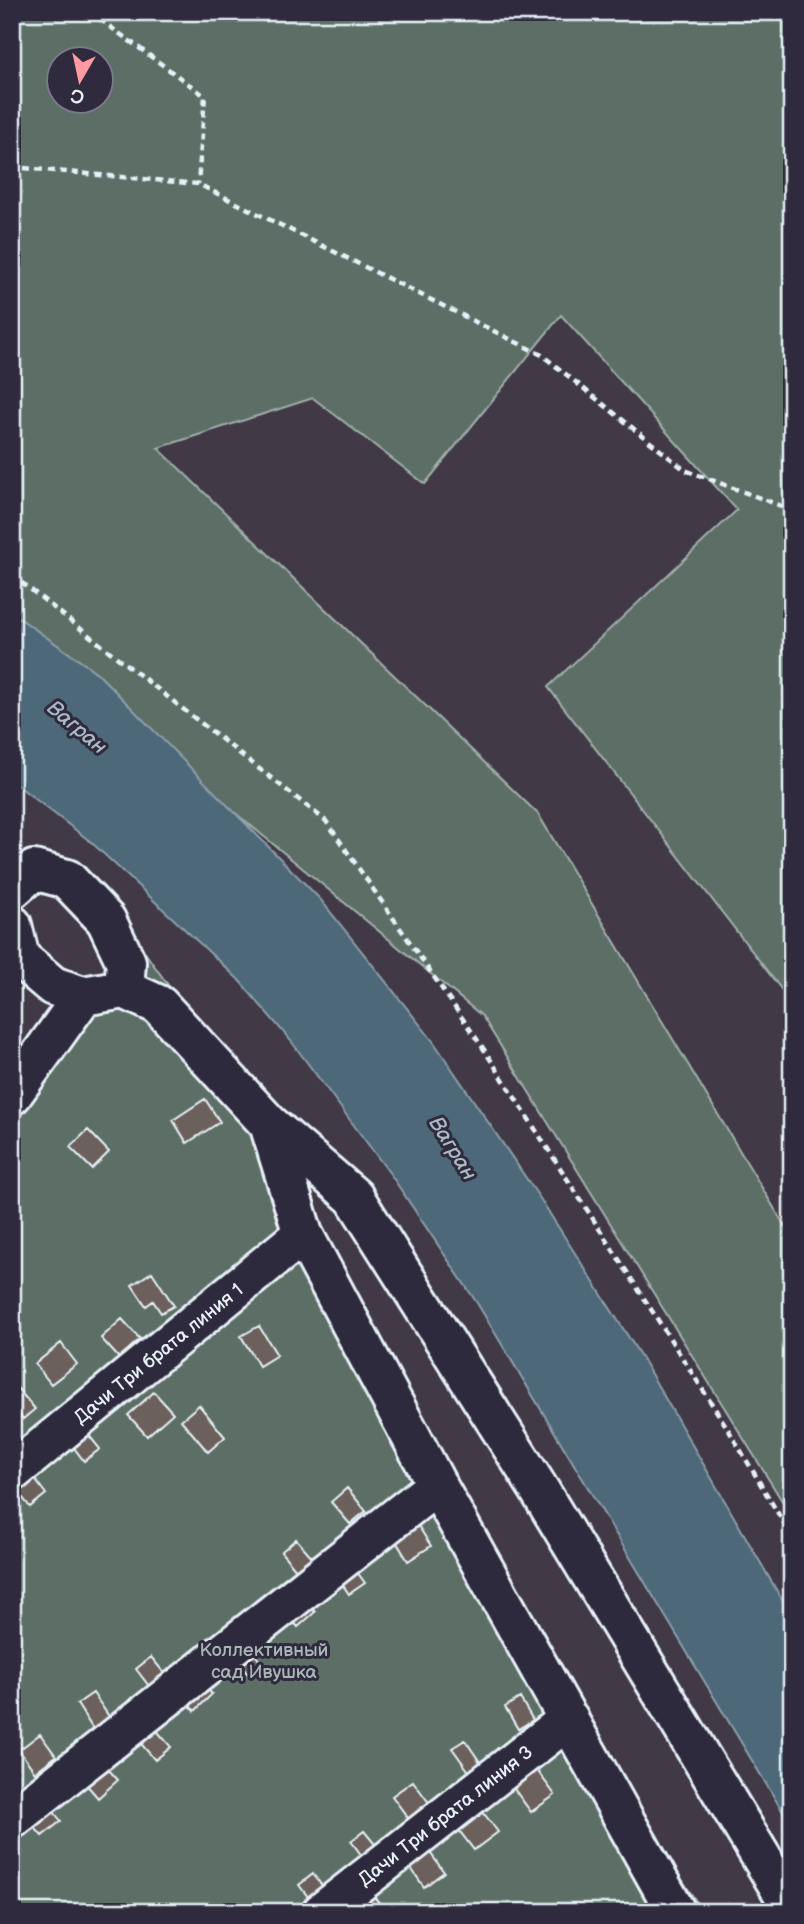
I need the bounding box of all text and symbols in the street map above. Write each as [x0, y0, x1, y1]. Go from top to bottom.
north arrow [46, 46, 116, 116]
text: С [69, 83, 86, 108]
water label: Вагран [42, 695, 112, 760]
water label: Вагран [423, 1112, 482, 1185]
street label: Дачи Три брата линия 1 [70, 1279, 248, 1429]
park label: Коллективный сад Ивушка [200, 1639, 328, 1684]
street label: Дачи Три брата линия 3 [354, 1741, 538, 1891]

